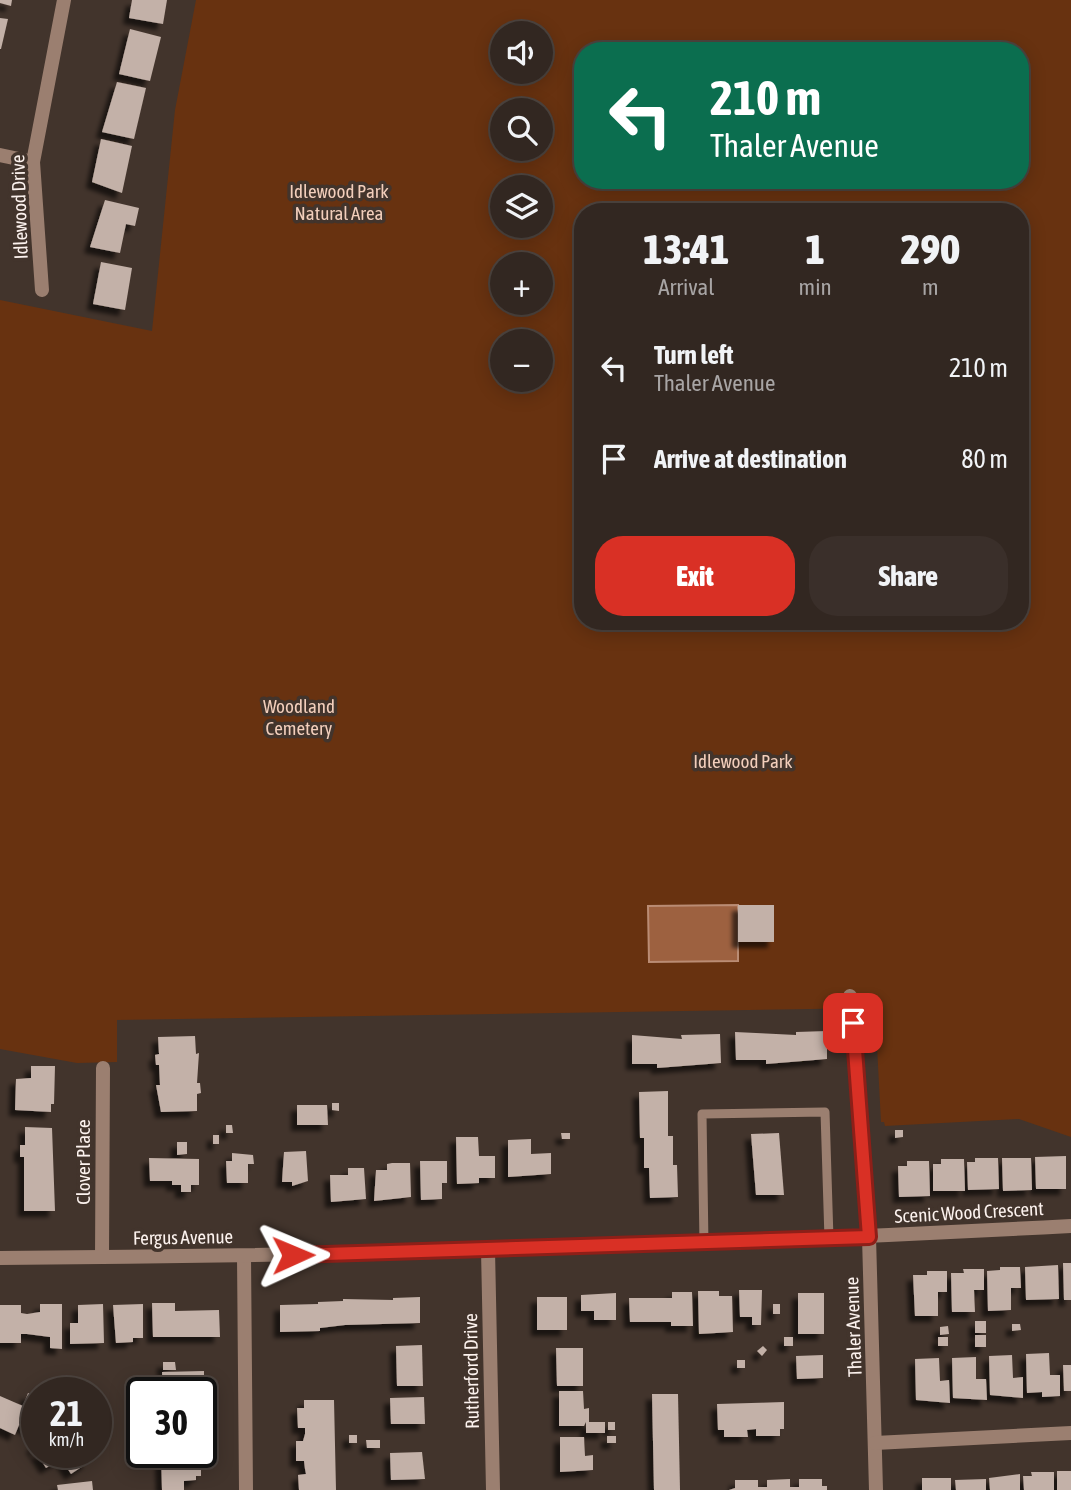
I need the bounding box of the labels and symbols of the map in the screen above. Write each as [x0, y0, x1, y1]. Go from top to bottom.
street label: Idlewood Drive [6, 154, 32, 260]
park label: Idlewood Park Natural Area [289, 180, 389, 224]
park label: Woodland Cemetery [263, 695, 335, 739]
park label: Idlewood Park [693, 750, 793, 772]
pin [823, 993, 883, 1053]
street label: Clover Place [72, 1119, 94, 1205]
street label: Scenic Wood Crescent [894, 1197, 1044, 1227]
position arrow [256, 1218, 330, 1292]
street label: Fergus Avenue [133, 1225, 233, 1249]
street label: Thaler Avenue [840, 1276, 866, 1378]
street label: Rutherford Drive [459, 1313, 483, 1429]
speed limit sign: 30 [126, 1377, 217, 1468]

